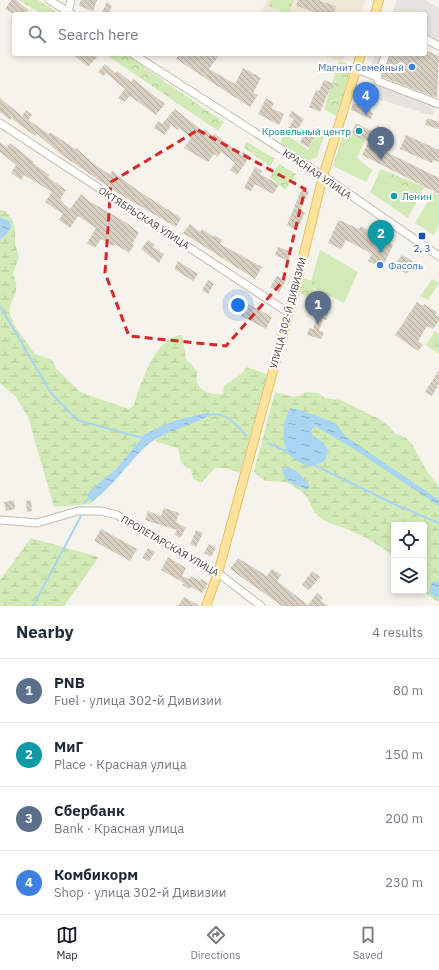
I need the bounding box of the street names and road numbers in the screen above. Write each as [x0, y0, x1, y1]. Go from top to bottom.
street label: КРАСНАЯ УЛИЦА [280, 146, 354, 202]
street label: ОКТЯБРЬСКАЯ УЛИЦА [96, 184, 192, 253]
street label: УЛИЦА 302-Й ДИВИЗИИ [267, 256, 309, 370]
street label: ПРОЛЕТАРСКАЯ УЛИЦА [119, 513, 222, 580]

